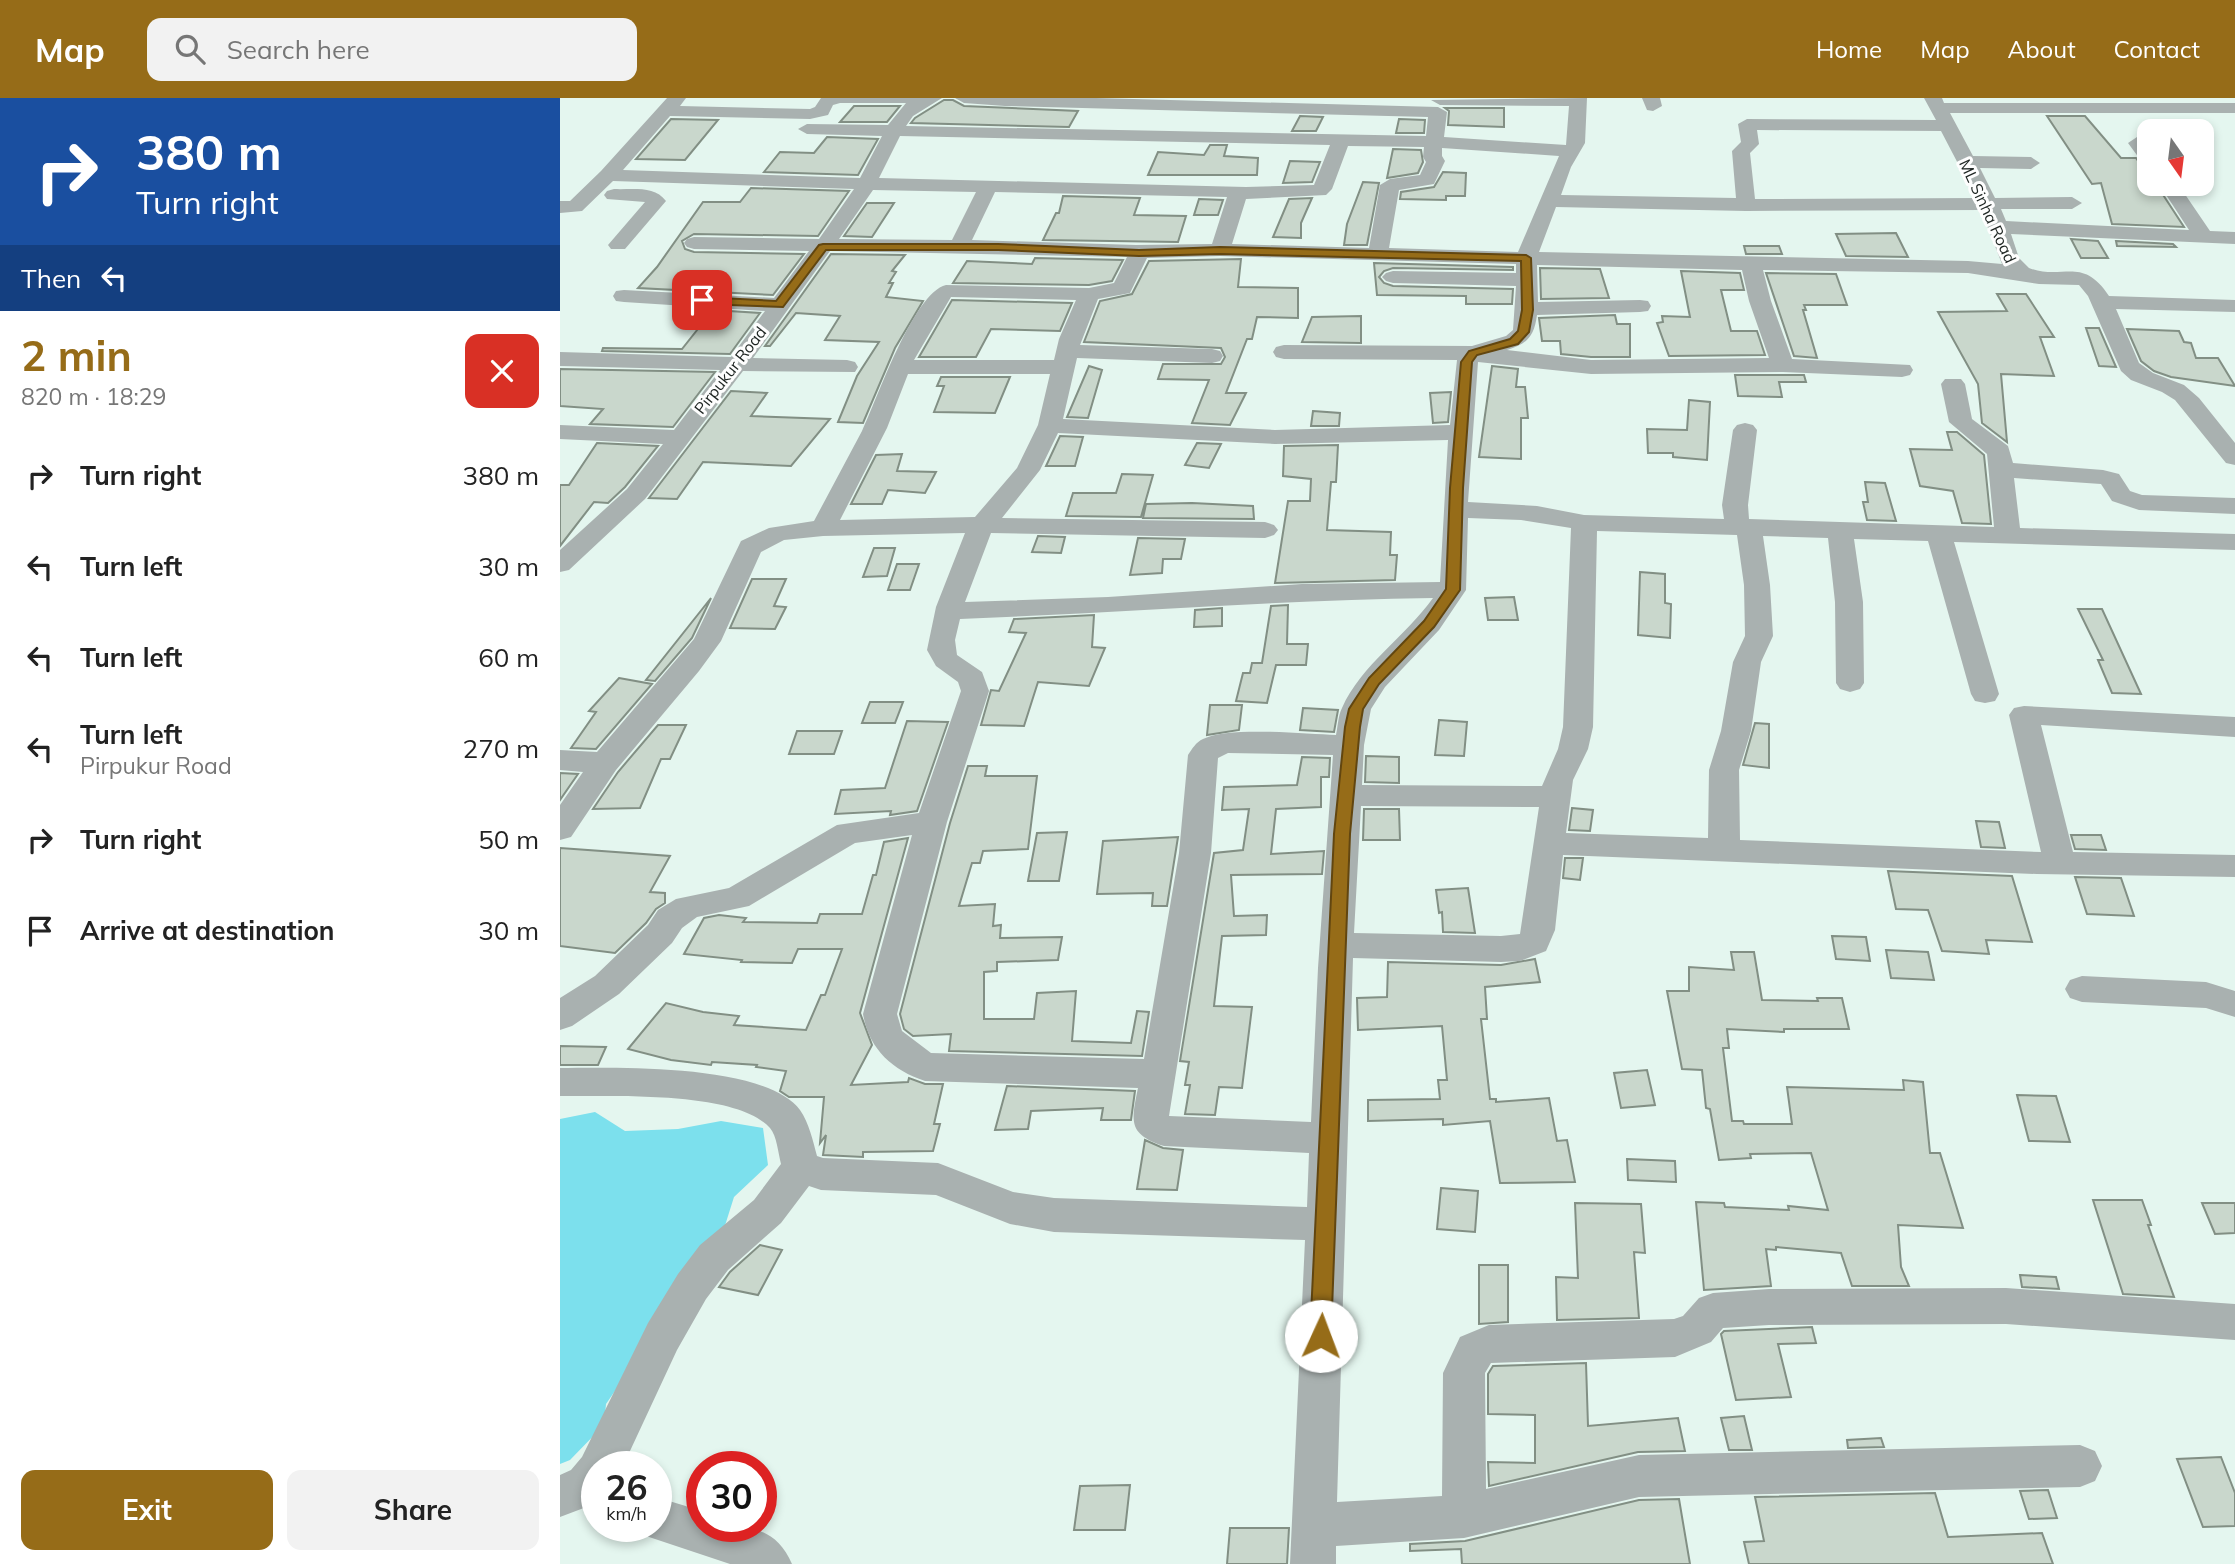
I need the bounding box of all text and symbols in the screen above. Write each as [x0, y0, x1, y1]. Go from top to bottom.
search box [147, 18, 637, 81]
text: Map [35, 29, 105, 70]
icon: search [171, 30, 209, 68]
text: Search here [227, 33, 370, 66]
text: Home [1816, 34, 1882, 64]
text: Map [1920, 34, 1970, 64]
text: About [2008, 34, 2076, 64]
text: Contact [2114, 34, 2200, 64]
north arrow [2137, 119, 2214, 196]
map controls [2137, 119, 2214, 196]
text: 380 m [136, 121, 282, 182]
icon: right [21, 126, 112, 217]
street label: ML Sinha Road [1955, 156, 2021, 266]
text: Turn right [136, 182, 279, 222]
icon: left [95, 259, 133, 297]
text: Then [21, 262, 81, 295]
pin [672, 270, 732, 330]
icon: arrive [683, 281, 721, 319]
street label: Pirpukur Road [690, 322, 770, 418]
text: 2 min [21, 329, 132, 382]
button: close [465, 334, 539, 408]
text: 820 m · 18:29 [21, 382, 166, 411]
icon: right [21, 457, 59, 495]
text: Turn right [80, 459, 201, 492]
text: 380 m [463, 459, 539, 492]
icon: left [21, 548, 59, 586]
text: Turn left [80, 550, 182, 583]
text: 30 m [478, 550, 539, 583]
icon: left [21, 639, 59, 677]
text: Turn left [80, 641, 182, 674]
text: 60 m [478, 641, 539, 674]
text: Turn left [80, 718, 182, 751]
icon: left [21, 730, 59, 768]
text: 270 m [463, 732, 539, 765]
text: Pirpukur Road [80, 751, 232, 780]
icon: right [21, 821, 59, 859]
text: Turn right [80, 823, 201, 856]
text: 50 m [478, 823, 539, 856]
icon: arrive [21, 912, 59, 950]
text: Arrive at destination [80, 914, 335, 947]
text: 30 m [478, 914, 539, 947]
position arrow [1284, 1299, 1358, 1373]
speed limit sign: 30 [686, 1451, 777, 1542]
text: 26 [605, 1465, 648, 1509]
button: Exit [21, 1470, 273, 1550]
button: Share [287, 1470, 539, 1550]
text: km/h [606, 1502, 647, 1525]

